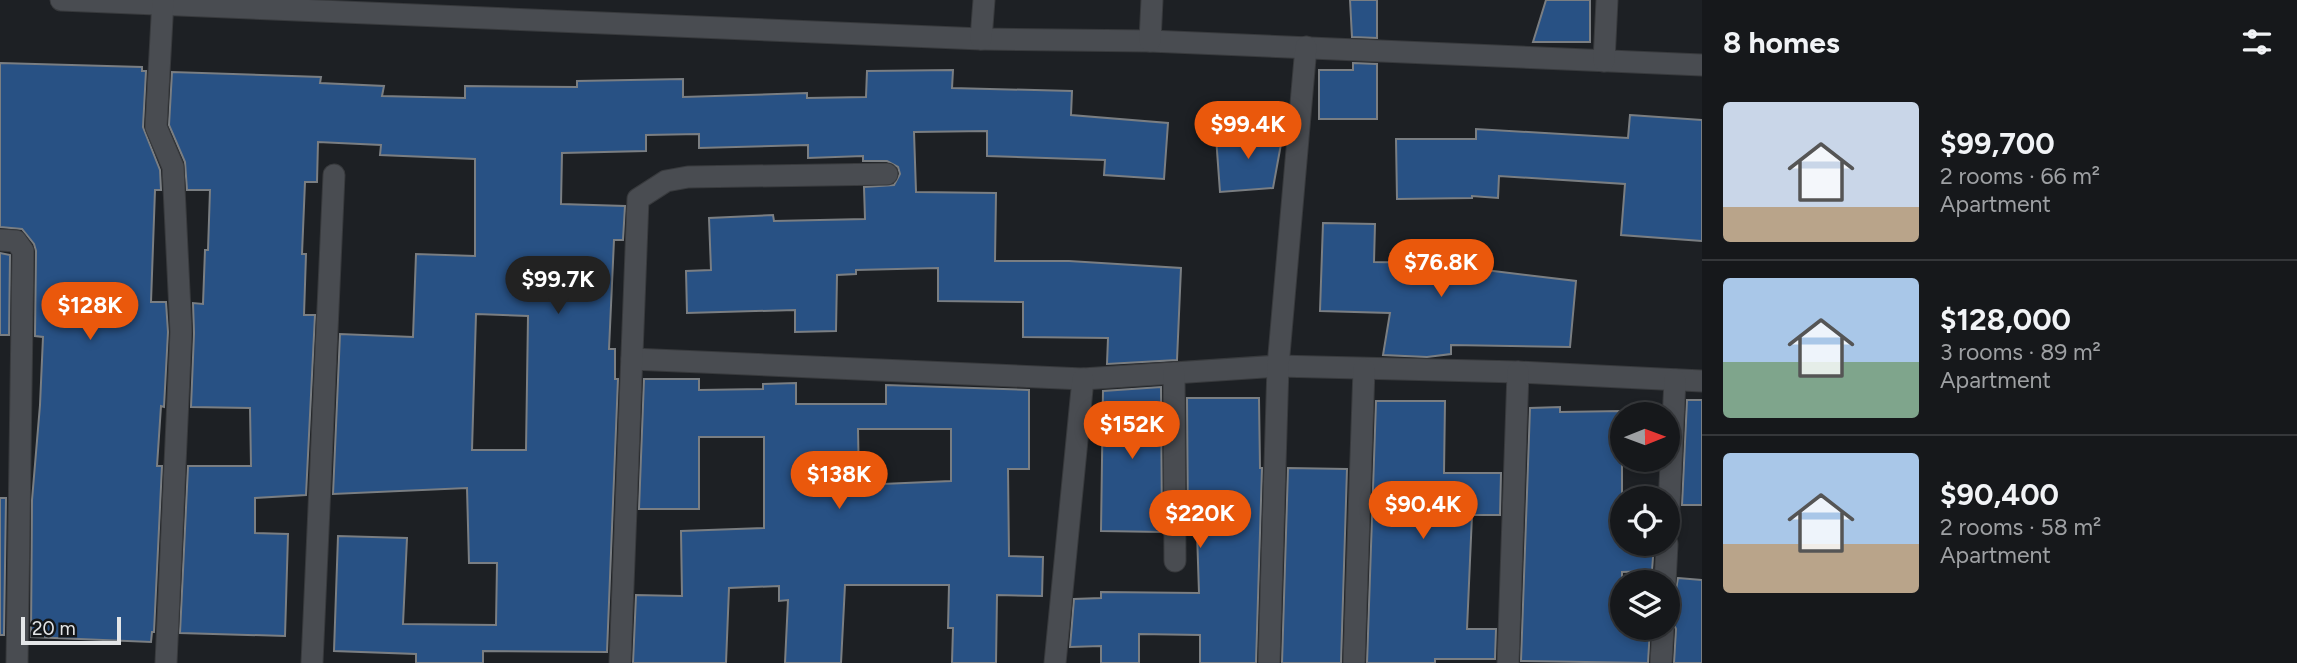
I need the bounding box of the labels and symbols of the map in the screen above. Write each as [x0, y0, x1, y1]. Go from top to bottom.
pin: $99.4K [1191, 102, 1305, 161]
pin: $76.8K [1384, 240, 1498, 299]
pin: $99.7K [501, 256, 615, 316]
pin: $128K [41, 282, 139, 342]
pin: $152K [1083, 402, 1181, 461]
north arrow [1610, 402, 1680, 472]
pin: $138K [790, 452, 888, 511]
pin: $90.4K [1366, 482, 1480, 541]
pin: $220K [1151, 490, 1249, 550]
scale bar [21, 614, 121, 646]

